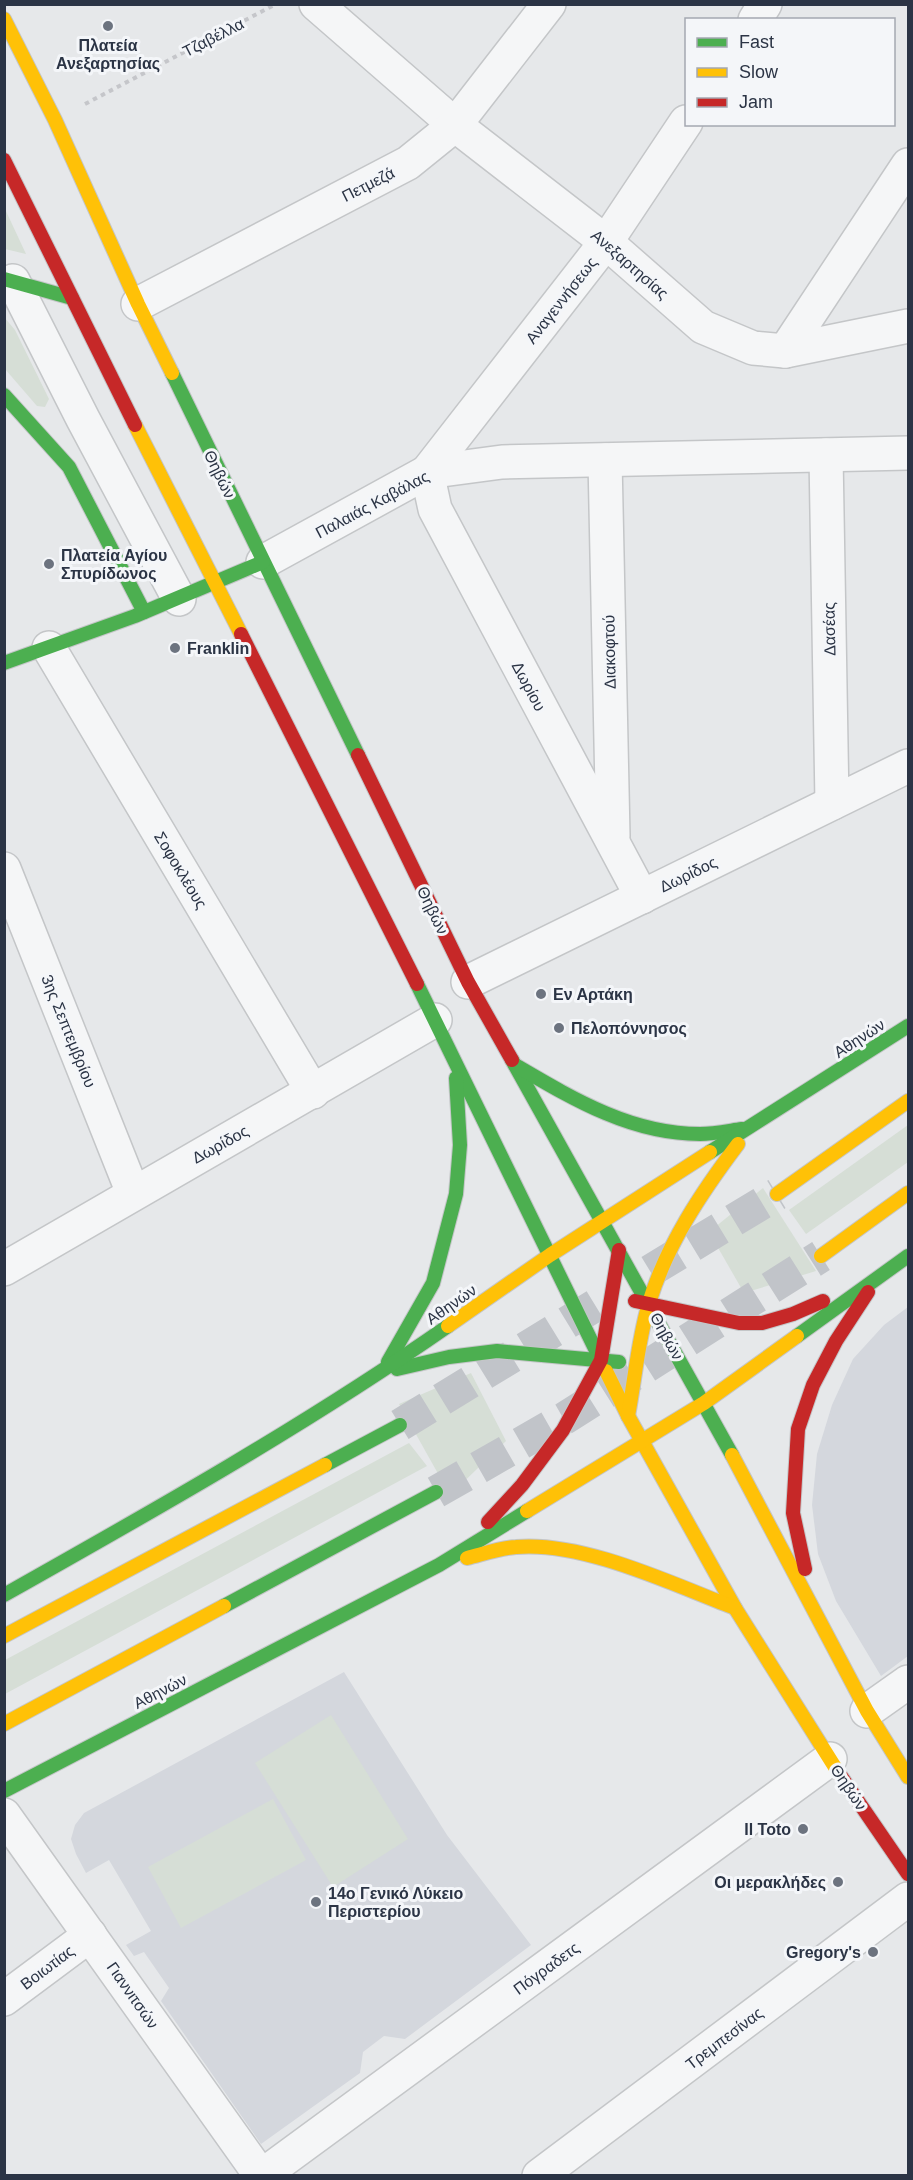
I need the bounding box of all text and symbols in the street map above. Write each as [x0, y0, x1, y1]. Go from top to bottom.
street label: Τζαβέλλα [180, 15, 247, 61]
legend [685, 18, 895, 126]
marker: Πλατεία Ανεξαρτησίας [101, 19, 115, 33]
text: Fast [739, 32, 774, 52]
place label: Πλατεία Ανεξαρτησίας [56, 37, 160, 73]
text: Slow [739, 62, 779, 82]
text: Jam [739, 92, 773, 112]
street label: Πετμεζά [339, 164, 398, 206]
street label: Ανεξαρτησίας [587, 226, 672, 303]
street label: Αναγεννήσεως [522, 254, 601, 347]
street label: Θηβών [201, 448, 238, 501]
street label: Παλαιάς Καβάλας [313, 467, 432, 541]
place label: Πλατεία Αγίου Σπυρίδωνος [61, 547, 167, 583]
marker: Πλατεία Αγίου Σπυρίδωνος [42, 557, 56, 571]
street label: Δασέας [821, 602, 838, 656]
street label: Διακοφτού [600, 615, 619, 689]
place label: Franklin [187, 640, 249, 657]
marker: Franklin [168, 641, 182, 655]
street label: Δωρίου [508, 659, 549, 714]
street label: Σοφοκλέους [151, 829, 210, 912]
street label: Δωρίδος [657, 853, 720, 896]
street label: Θηβών [414, 884, 451, 937]
street label: 3ης Σεπτεμβρίου [38, 972, 99, 1090]
place label: Εν Αρτάκη [553, 986, 633, 1003]
marker: Εν Αρτάκη [534, 987, 548, 1001]
street label: Αθηνών [831, 1016, 888, 1061]
place label: Πελοπόννησος [571, 1020, 687, 1038]
marker: Πελοπόννησος [552, 1021, 566, 1035]
street label: Δωρίδος [189, 1122, 251, 1167]
street label: Αθηνών [423, 1281, 479, 1328]
street label: Θηβών [647, 1310, 686, 1363]
street label: Αθηνών [131, 1671, 189, 1712]
street label: Θηβών [827, 1761, 870, 1813]
place label: Il Toto [744, 1821, 791, 1838]
marker: Il Toto [796, 1822, 810, 1836]
place label: Οι μερακλήδες [714, 1874, 826, 1892]
marker: Οι μερακλήδες [831, 1875, 845, 1889]
place label: 14ο Γενικό Λύκειο Περιστερίου [328, 1885, 464, 1920]
marker: 14ο Γενικό Λύκειο Περιστερίου [309, 1895, 323, 1909]
street label: Πόγραδετς [510, 1939, 583, 1998]
street label: Βοιωτίας [17, 1942, 77, 1993]
place label: Gregory's [786, 1944, 861, 1961]
marker: Gregory's [866, 1945, 880, 1959]
street label: Γιαννιτσών [104, 1959, 162, 2032]
street label: Τρεμπεσίνας [683, 2004, 766, 2073]

